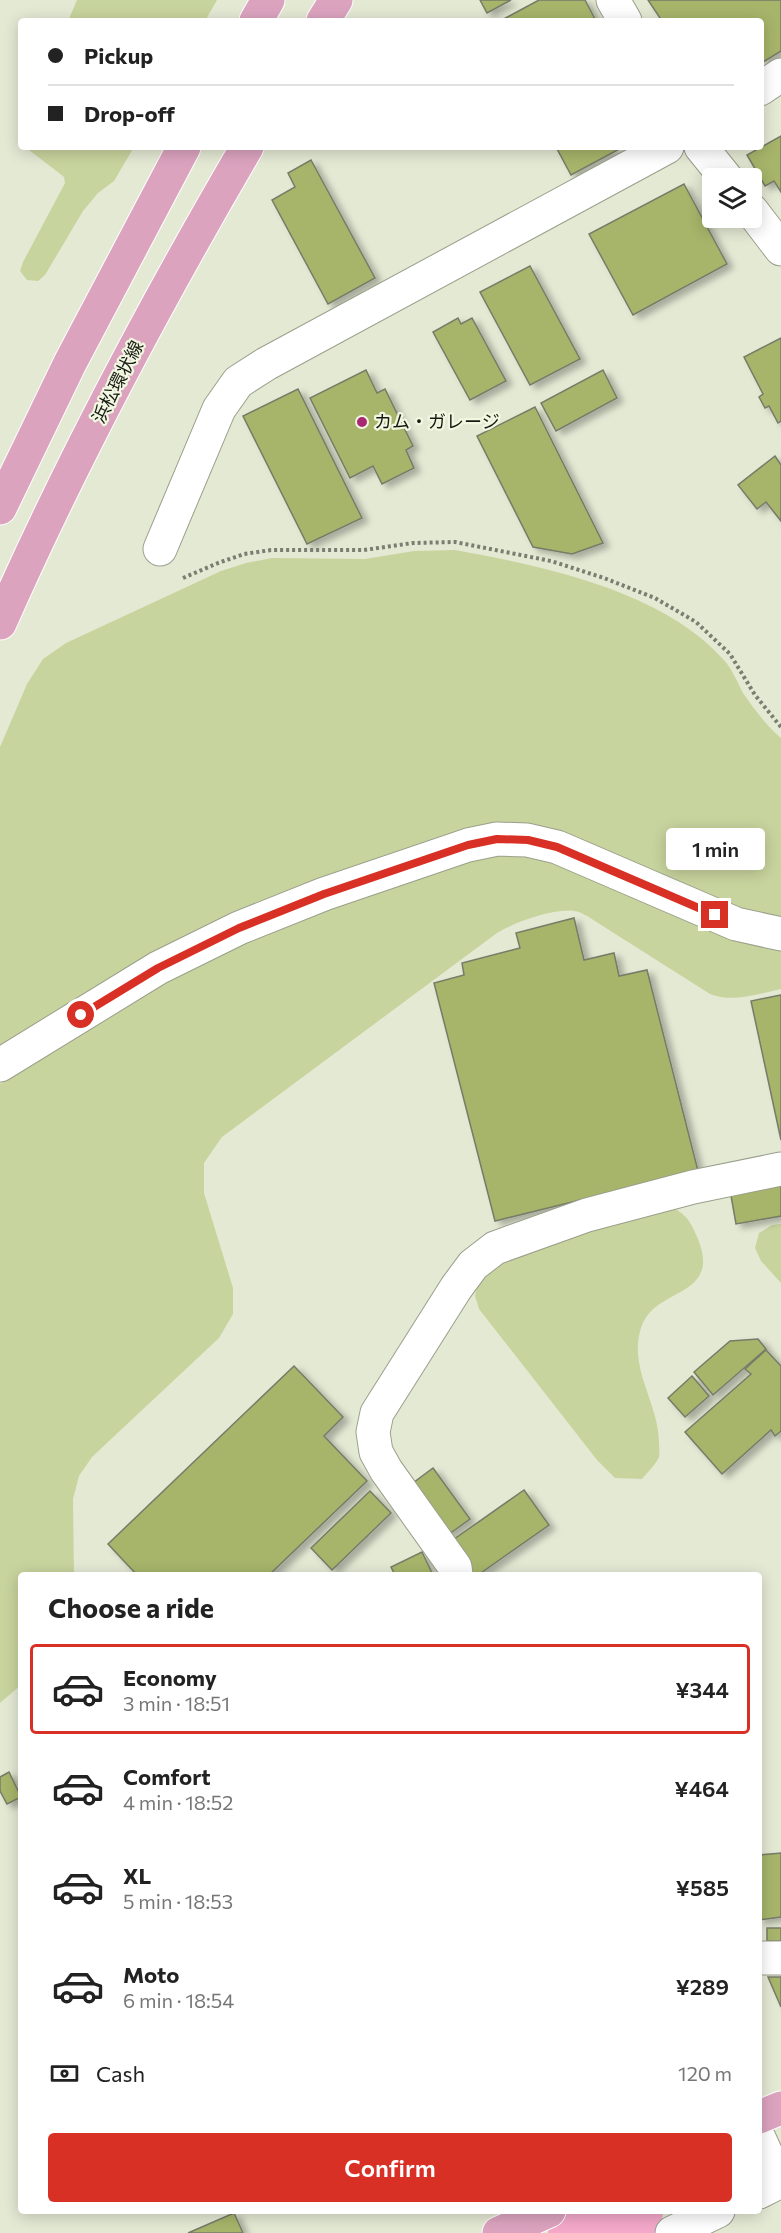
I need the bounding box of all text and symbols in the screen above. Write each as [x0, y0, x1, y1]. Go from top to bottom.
text: Pickup [84, 42, 153, 69]
text: Drop-off [84, 100, 175, 127]
map controls [702, 168, 762, 228]
button: layers [702, 168, 762, 228]
street label: 浜松環状線 [87, 336, 147, 427]
place label: カム・ガレージ [374, 410, 500, 432]
marker: カム・ガレージ [355, 415, 369, 429]
callout: 1 min [666, 828, 764, 870]
text: 1 min [692, 837, 739, 861]
route end [701, 901, 728, 928]
route start [67, 1001, 94, 1028]
text: Choose a ride [48, 1591, 214, 1624]
icon: car [51, 1662, 105, 1716]
text: Economy [123, 1664, 217, 1691]
text: ¥344 [675, 1676, 729, 1703]
text: 3 min · 18:51 [123, 1691, 230, 1715]
icon: car [51, 1761, 105, 1815]
text: Comfort [123, 1763, 211, 1790]
text: ¥464 [675, 1775, 729, 1802]
text: 4 min · 18:52 [123, 1790, 233, 1814]
icon: car [51, 1860, 105, 1914]
text: XL [123, 1862, 151, 1889]
text: ¥585 [676, 1874, 729, 1901]
text: 5 min · 18:53 [123, 1889, 233, 1913]
icon: car [51, 1959, 105, 2013]
text: Moto [123, 1961, 179, 1988]
text: ¥289 [676, 1973, 729, 2000]
text: 6 min · 18:54 [123, 1988, 234, 2012]
icon: cash [48, 2057, 81, 2090]
text: Cash [96, 2060, 145, 2087]
text: 120 m [678, 2061, 732, 2085]
button: Confirm [48, 2133, 732, 2202]

